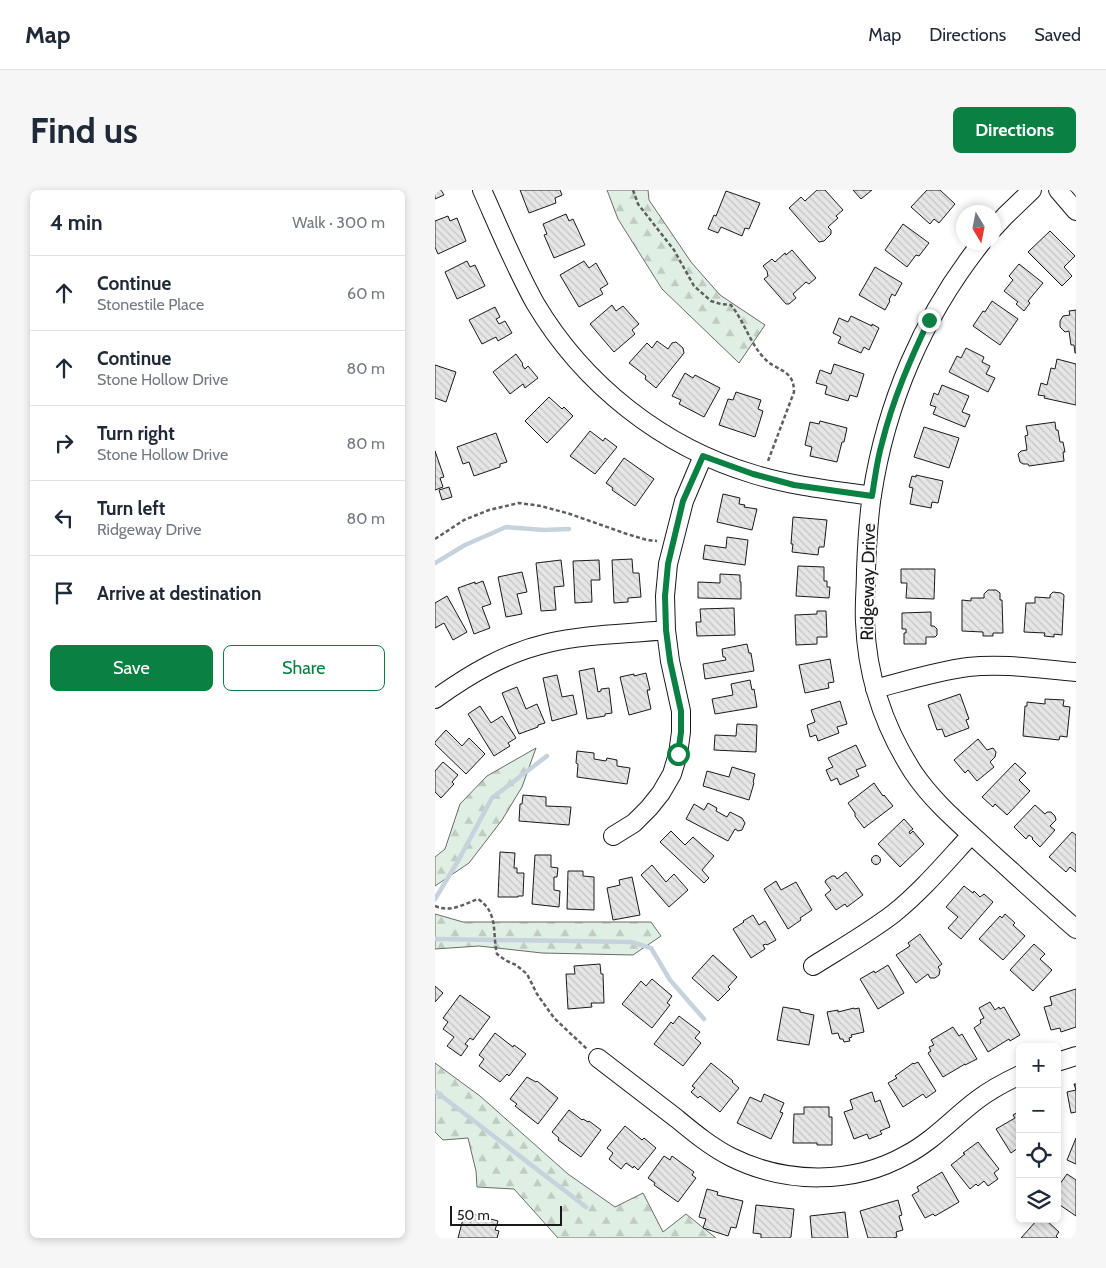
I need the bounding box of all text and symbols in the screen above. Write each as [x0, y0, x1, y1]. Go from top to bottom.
text: Map [25, 20, 71, 49]
text: Map [868, 24, 901, 46]
text: Directions [929, 24, 1006, 46]
text: Saved [1034, 24, 1081, 46]
button: Directions [953, 107, 1076, 153]
text: Find us [30, 109, 138, 152]
north arrow [956, 205, 1001, 250]
text: 4 min [50, 210, 103, 235]
text: Walk · 300 m [292, 213, 385, 232]
text: Continue [97, 272, 171, 295]
icon: ahead [50, 279, 78, 307]
text: 60 m [347, 284, 385, 303]
text: Stonestile Place [97, 295, 204, 314]
route end [918, 309, 941, 332]
text: Continue [97, 347, 171, 370]
icon: ahead [50, 354, 78, 382]
text: 80 m [347, 359, 385, 378]
text: Stone Hollow Drive [97, 370, 228, 389]
text: Turn right [97, 422, 175, 445]
icon: right [50, 429, 78, 457]
text: 80 m [347, 434, 385, 453]
text: Stone Hollow Drive [97, 445, 228, 464]
text: Turn left [97, 497, 165, 520]
icon: left [50, 504, 78, 532]
text: 80 m [347, 509, 385, 528]
text: Ridgeway Drive [97, 520, 201, 539]
street label: Ridgeway Drive [856, 523, 880, 641]
icon: arrive [50, 579, 78, 607]
text: Arrive at destination [97, 582, 261, 605]
button: Save [50, 645, 213, 691]
button: Share [223, 645, 385, 691]
route start [667, 743, 690, 766]
map controls [1016, 1043, 1061, 1223]
button: + [1016, 1043, 1061, 1088]
button: − [1016, 1088, 1061, 1133]
button: locate [1016, 1133, 1061, 1178]
button: layers [1016, 1178, 1061, 1223]
scale bar [450, 1203, 563, 1226]
text: 50 m [457, 1206, 490, 1224]

